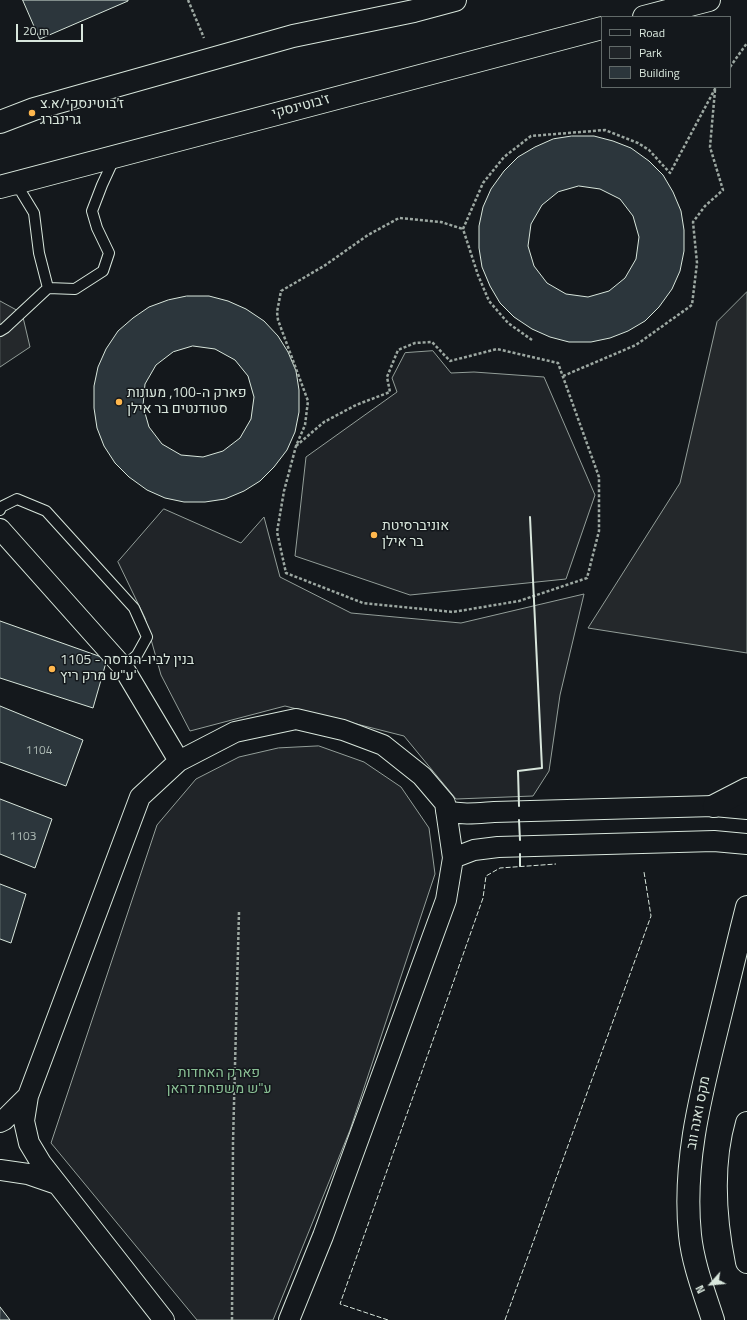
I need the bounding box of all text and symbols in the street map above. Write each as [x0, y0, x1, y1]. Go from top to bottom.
scale bar [18, 16, 85, 42]
legend [601, 16, 731, 88]
text: 20 m [23, 21, 49, 40]
text: Road [639, 23, 665, 42]
text: Park [639, 43, 662, 62]
text: Building [639, 63, 680, 82]
street label: ז'בוטינסקי [270, 91, 332, 123]
place label: ז׳בוטינסקי/א.צ גרינברג [40, 97, 124, 130]
marker: ז׳בוטינסקי/א.צ גרינברג [27, 108, 37, 118]
place label: פארק ה-100, מעונות סטודנטים בר אילן [127, 386, 247, 418]
marker: פארק ה-100, מעונות סטודנטים בר אילן [114, 397, 124, 407]
place label: אוניברסיטת בר אילן [382, 519, 449, 552]
marker: אוניברסיטת בר אילן [369, 530, 379, 540]
place label: 1105 - בנין לביו-הנדסה ע"ש מרק ריץ' [60, 653, 194, 686]
marker: 1105 - בנין לביו-הנדסה ע"ש מרק ריץ' [47, 664, 57, 674]
house number: 1104 [26, 744, 52, 758]
house number: 1103 [10, 830, 36, 844]
park label: פארק האחדות ע"ש משפחת דהאן [166, 1066, 272, 1098]
street label: מקס ואנה ווב [684, 1075, 714, 1151]
north arrow [691, 1264, 731, 1304]
text: N [691, 1282, 709, 1296]

